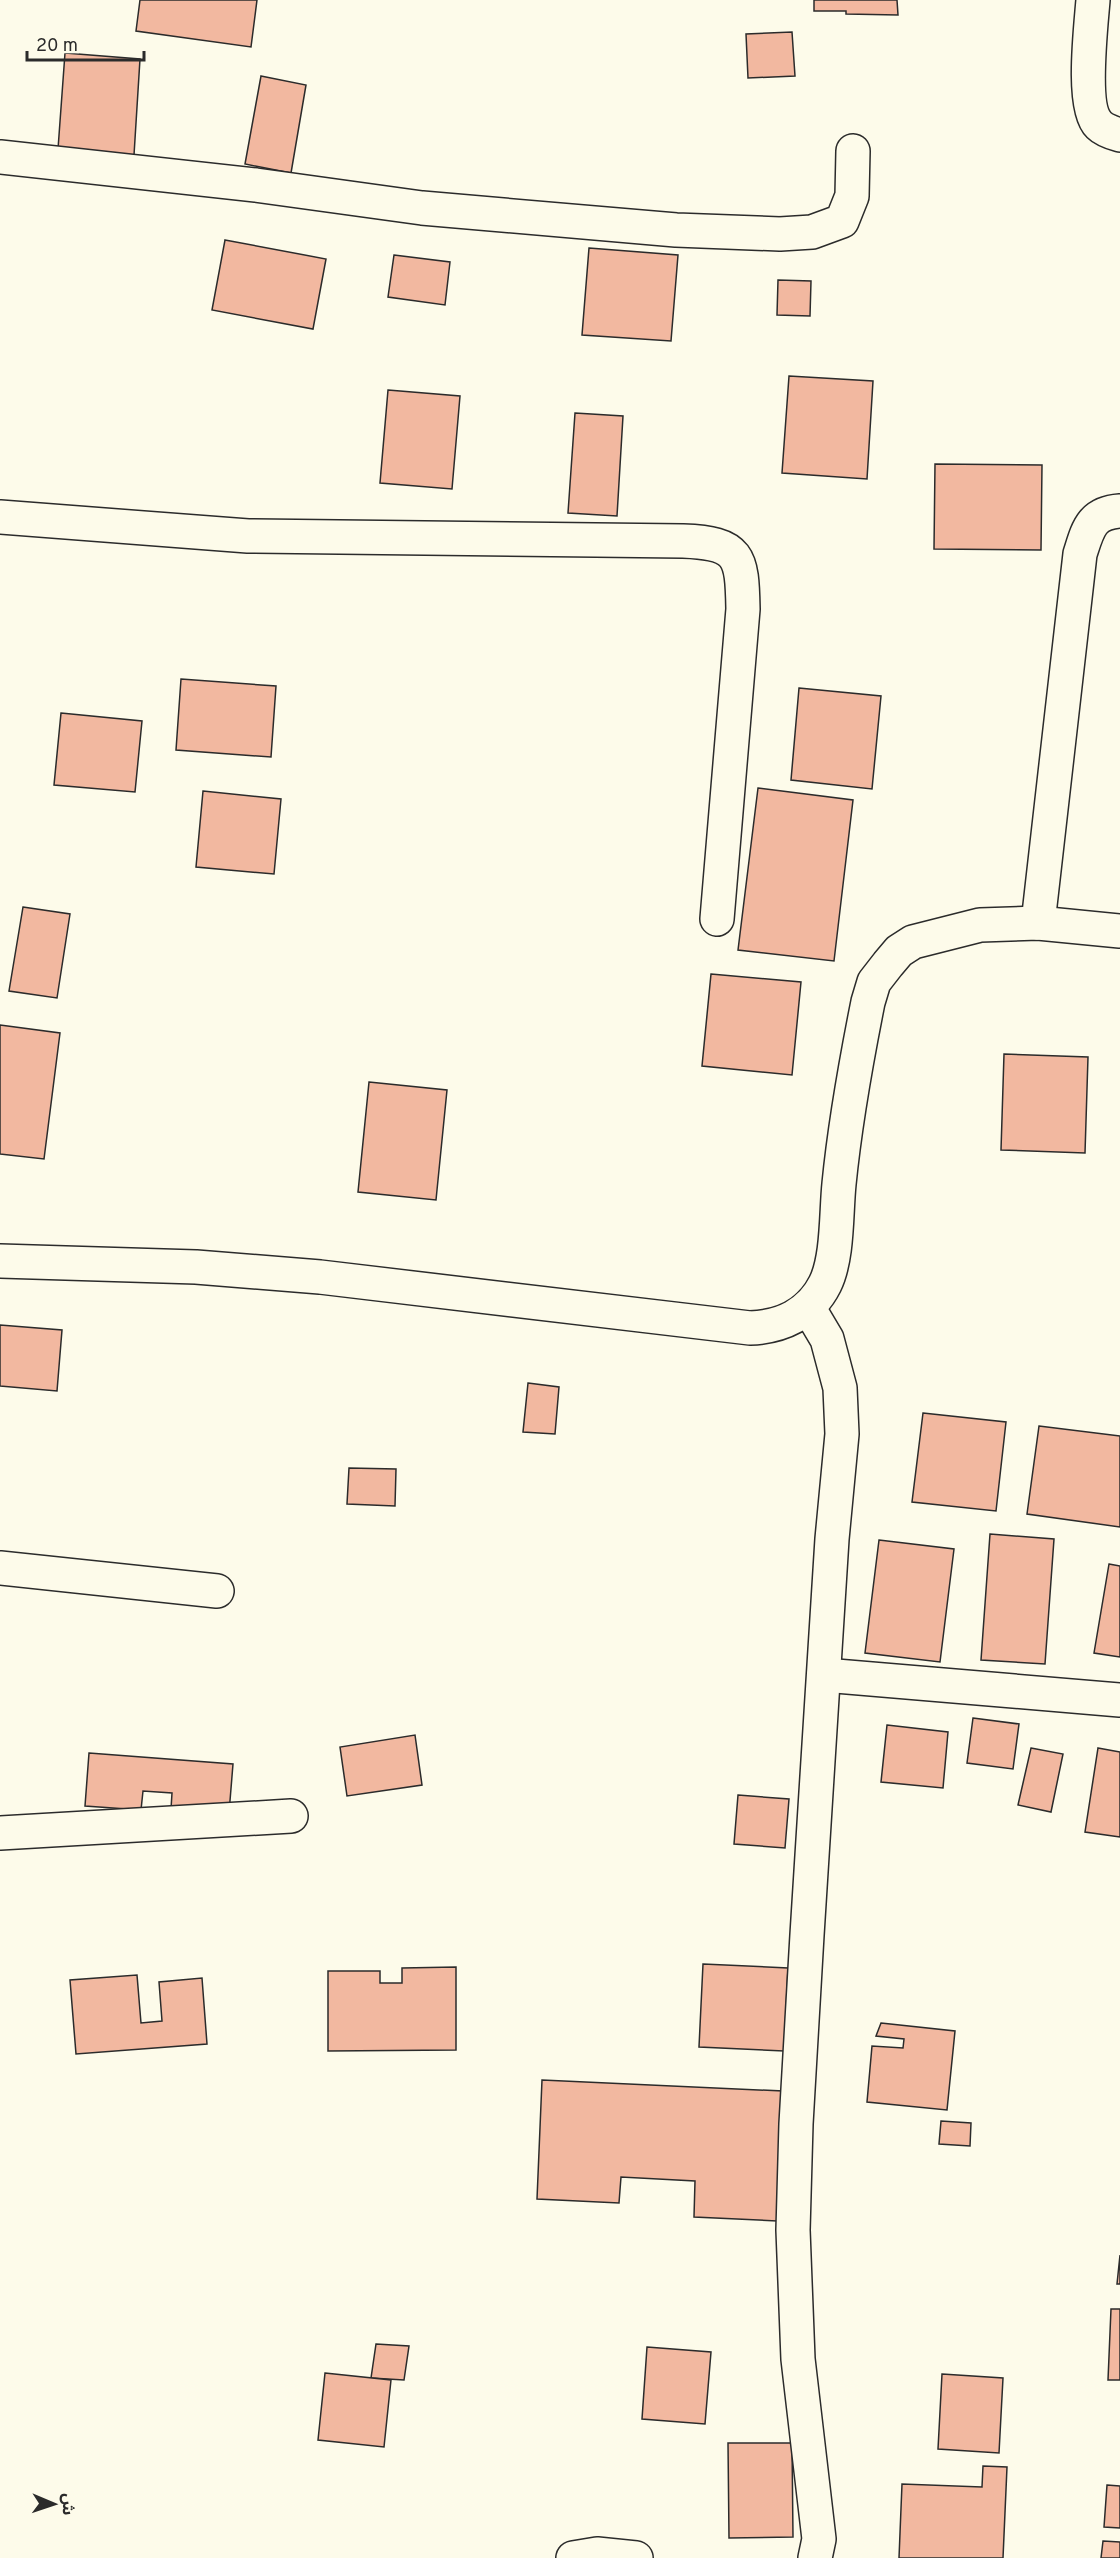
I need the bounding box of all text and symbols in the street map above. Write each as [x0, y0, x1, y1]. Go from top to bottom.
scale bar [27, 24, 144, 62]
text: 20 m [36, 35, 78, 58]
north arrow [24, 2474, 84, 2534]
text: ش [57, 2493, 77, 2516]

